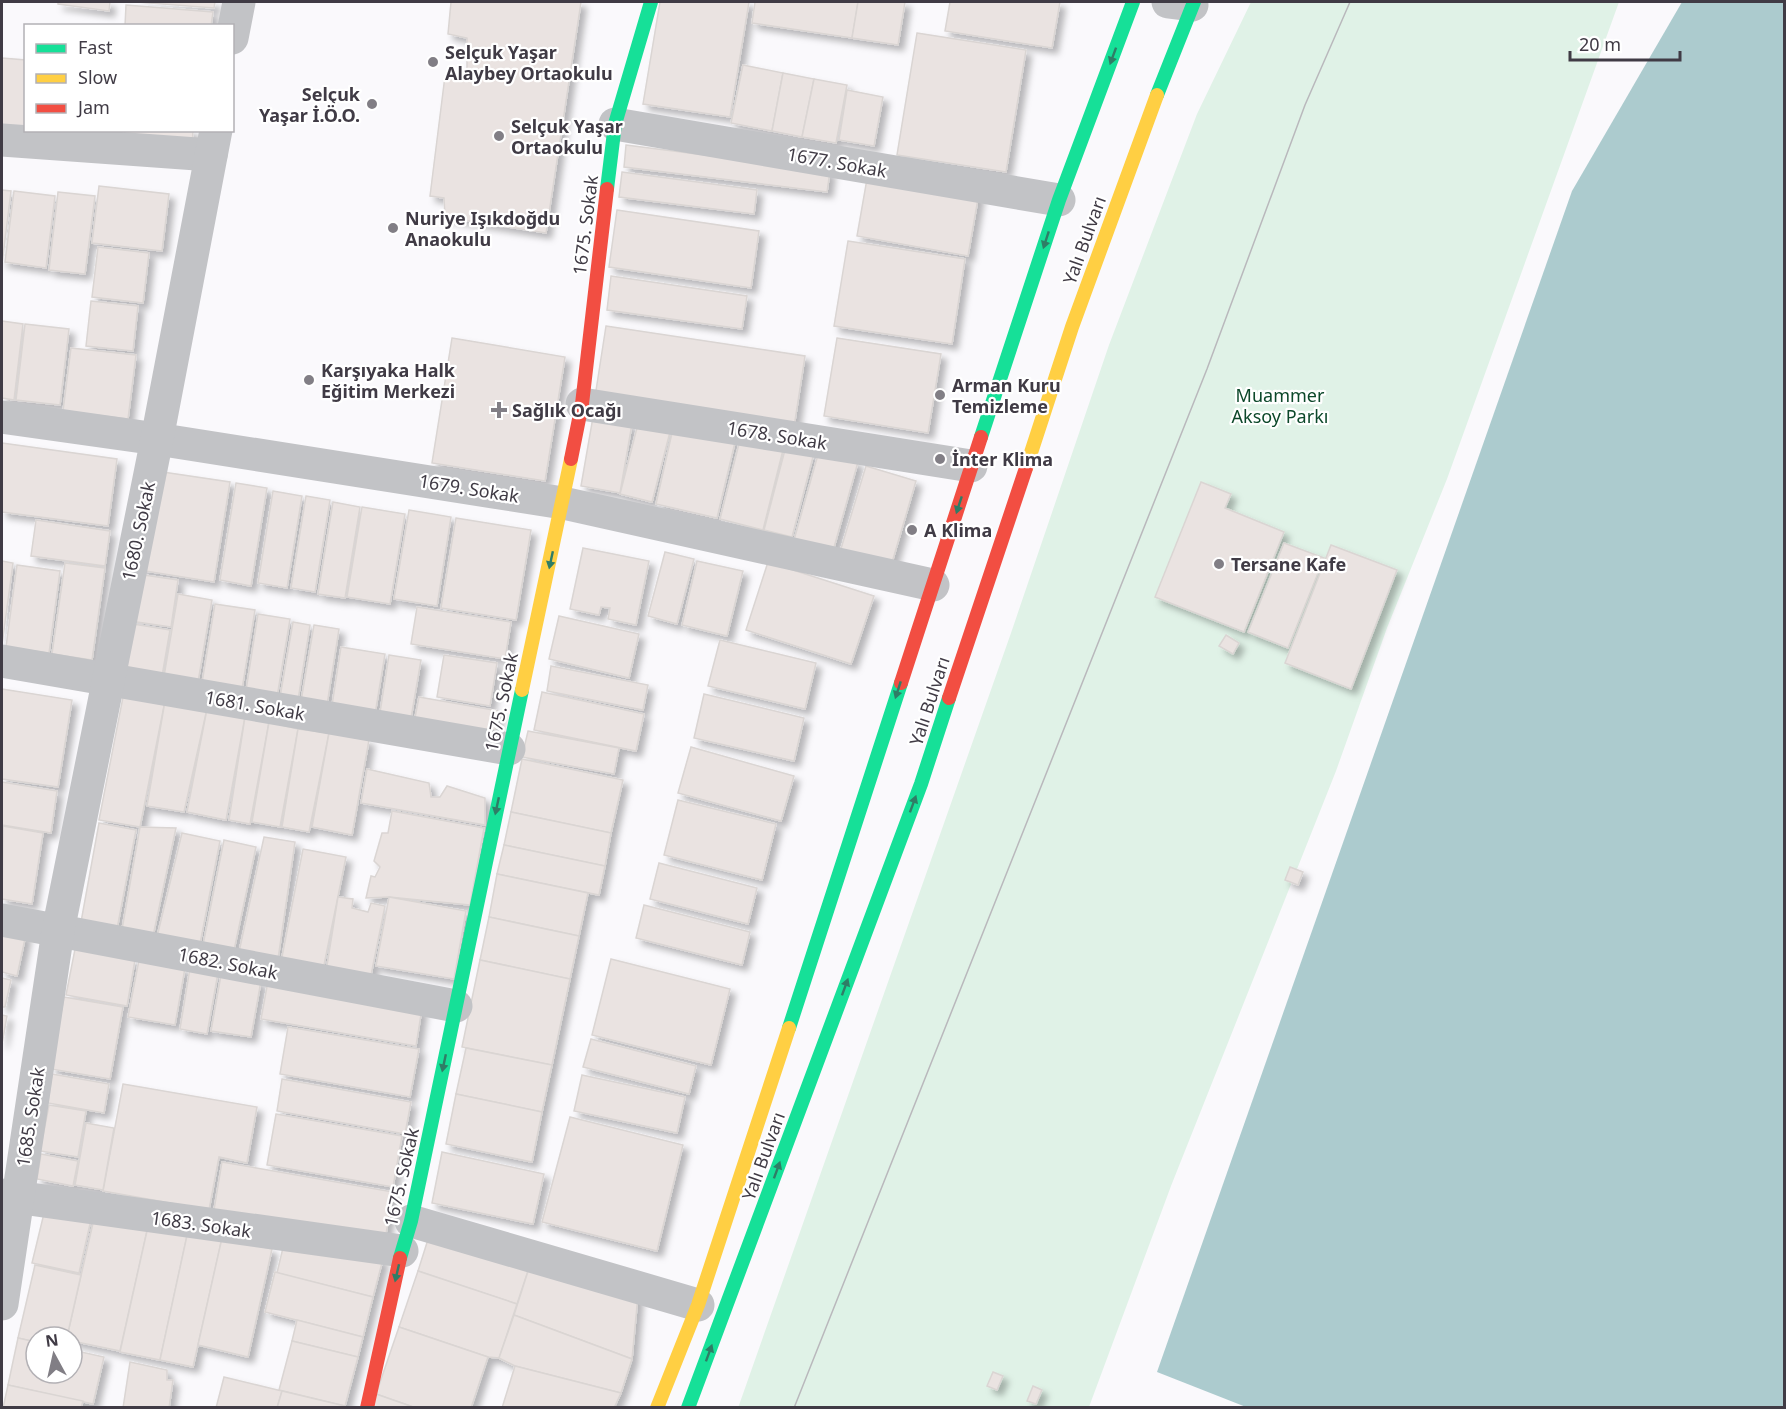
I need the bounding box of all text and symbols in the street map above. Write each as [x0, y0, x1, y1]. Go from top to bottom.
legend [24, 24, 234, 132]
scale bar [1570, 24, 1680, 62]
text: 20 m [1579, 32, 1621, 56]
text: Fast [78, 35, 113, 59]
place label: Selçuk Yaşar Alaybey Ortaokulu [445, 40, 613, 85]
one-way arrow [1108, 48, 1118, 66]
marker: Selçuk Yaşar Alaybey Ortaokulu [426, 55, 440, 69]
text: Slow [78, 65, 117, 89]
place label: Selçuk Yaşar İ.Ö.O. [259, 82, 361, 127]
text: Jam [76, 95, 110, 119]
marker: Selçuk Yaşar İ.Ö.O. [365, 97, 379, 111]
place label: Selçuk Yaşar Ortaokulu [511, 114, 623, 159]
marker: Selçuk Yaşar Ortaokulu [492, 129, 506, 143]
street label: 1677. Sokak [785, 141, 889, 183]
street label: 1675. Sokak [567, 173, 603, 276]
street label: Yalı Bulvarı [1057, 193, 1111, 287]
place label: Nuriye Işıkdoğdu Anaokulu [405, 206, 560, 251]
marker: Nuriye Işıkdoğdu Anaokulu [386, 221, 400, 235]
one-way arrow [1041, 231, 1050, 249]
place label: Karşıyaka Halk Eğitim Merkezi [321, 358, 456, 403]
marker: Karşıyaka Halk Eğitim Merkezi [302, 373, 316, 387]
place label: Arman Kuru Temizleme [952, 373, 1061, 418]
park label: Muammer Aksoy Parkı [1232, 383, 1328, 428]
marker: Arman Kuru Temizleme [933, 388, 947, 402]
place label: Sağlık Ocağı [512, 398, 622, 422]
marker: Sağlık Ocağı [490, 401, 508, 419]
street label: 1678. Sokak [725, 415, 829, 455]
place label: İnter Klima [952, 447, 1053, 471]
marker: İnter Klima [933, 452, 947, 466]
street label: 1679. Sokak [417, 468, 521, 508]
street label: 1680. Sokak [116, 479, 160, 583]
one-way arrow [954, 496, 963, 514]
place label: A Klima [924, 518, 992, 542]
marker: A Klima [905, 523, 919, 537]
one-way arrow [545, 551, 555, 570]
place label: Tersane Kafe [1231, 552, 1346, 576]
marker: Tersane Kafe [1212, 557, 1226, 571]
street label: 1675. Sokak [479, 650, 523, 754]
street label: Yalı Bulvarı [903, 653, 955, 749]
one-way arrow [893, 681, 902, 699]
street label: 1681. Sokak [203, 684, 307, 726]
one-way arrow [908, 795, 918, 813]
one-way arrow [492, 797, 501, 816]
street label: 1682. Sokak [176, 942, 280, 984]
one-way arrow [841, 978, 850, 996]
one-way arrow [439, 1054, 448, 1073]
street label: 1685. Sokak [10, 1065, 50, 1169]
street label: Yalı Bulvarı [736, 1109, 790, 1203]
street label: 1675. Sokak [378, 1125, 424, 1229]
one-way arrow [772, 1161, 782, 1179]
street label: 1683. Sokak [149, 1205, 253, 1243]
one-way arrow [391, 1264, 401, 1283]
north arrow [24, 1325, 84, 1385]
text: N [44, 1328, 60, 1352]
one-way arrow [704, 1344, 714, 1362]

